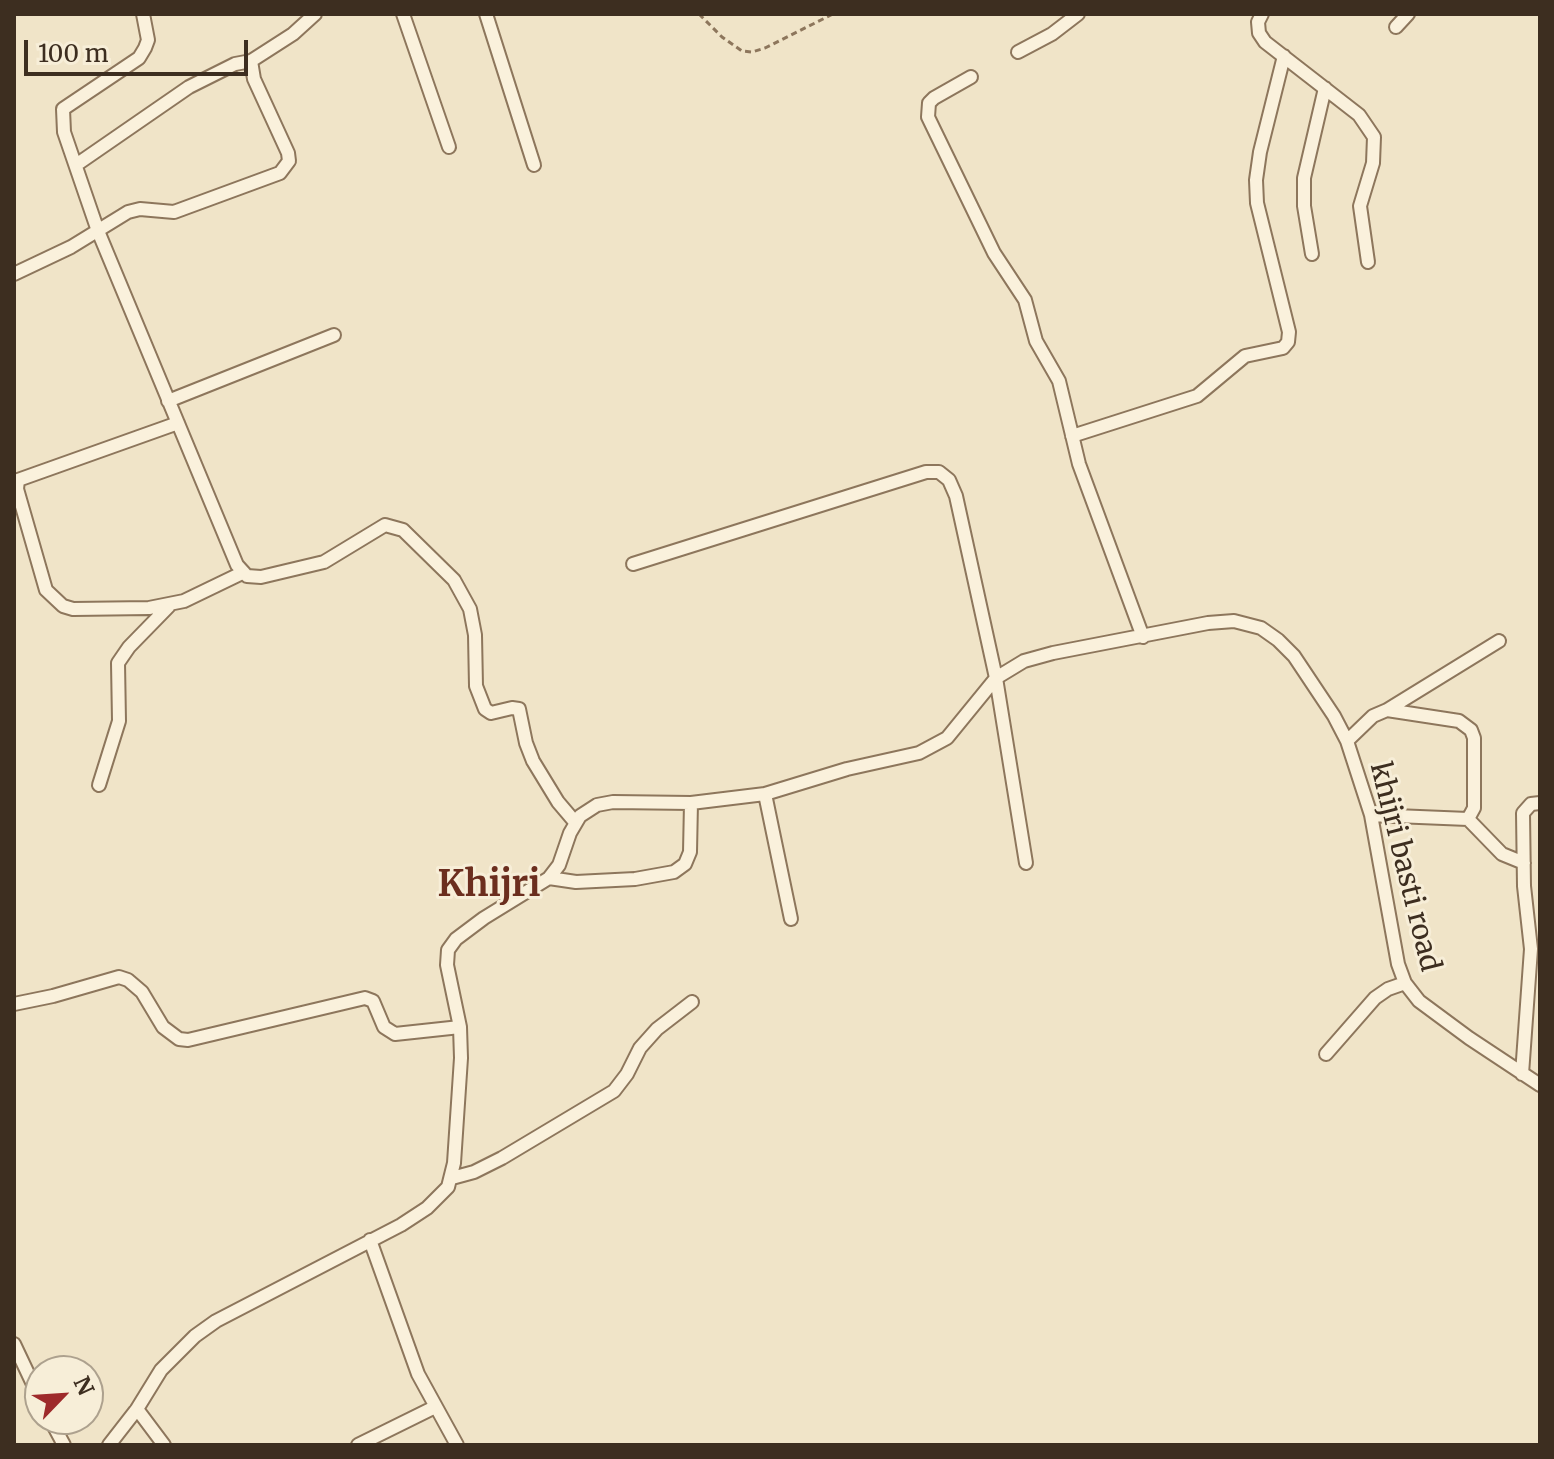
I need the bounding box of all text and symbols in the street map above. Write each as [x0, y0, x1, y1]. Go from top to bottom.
scale bar [28, 24, 252, 74]
text: 100 m [38, 38, 108, 69]
street label: khijri basti road [1362, 759, 1446, 975]
district label: Khijri [437, 864, 541, 908]
north arrow [24, 1355, 104, 1435]
text: N [68, 1372, 100, 1399]

